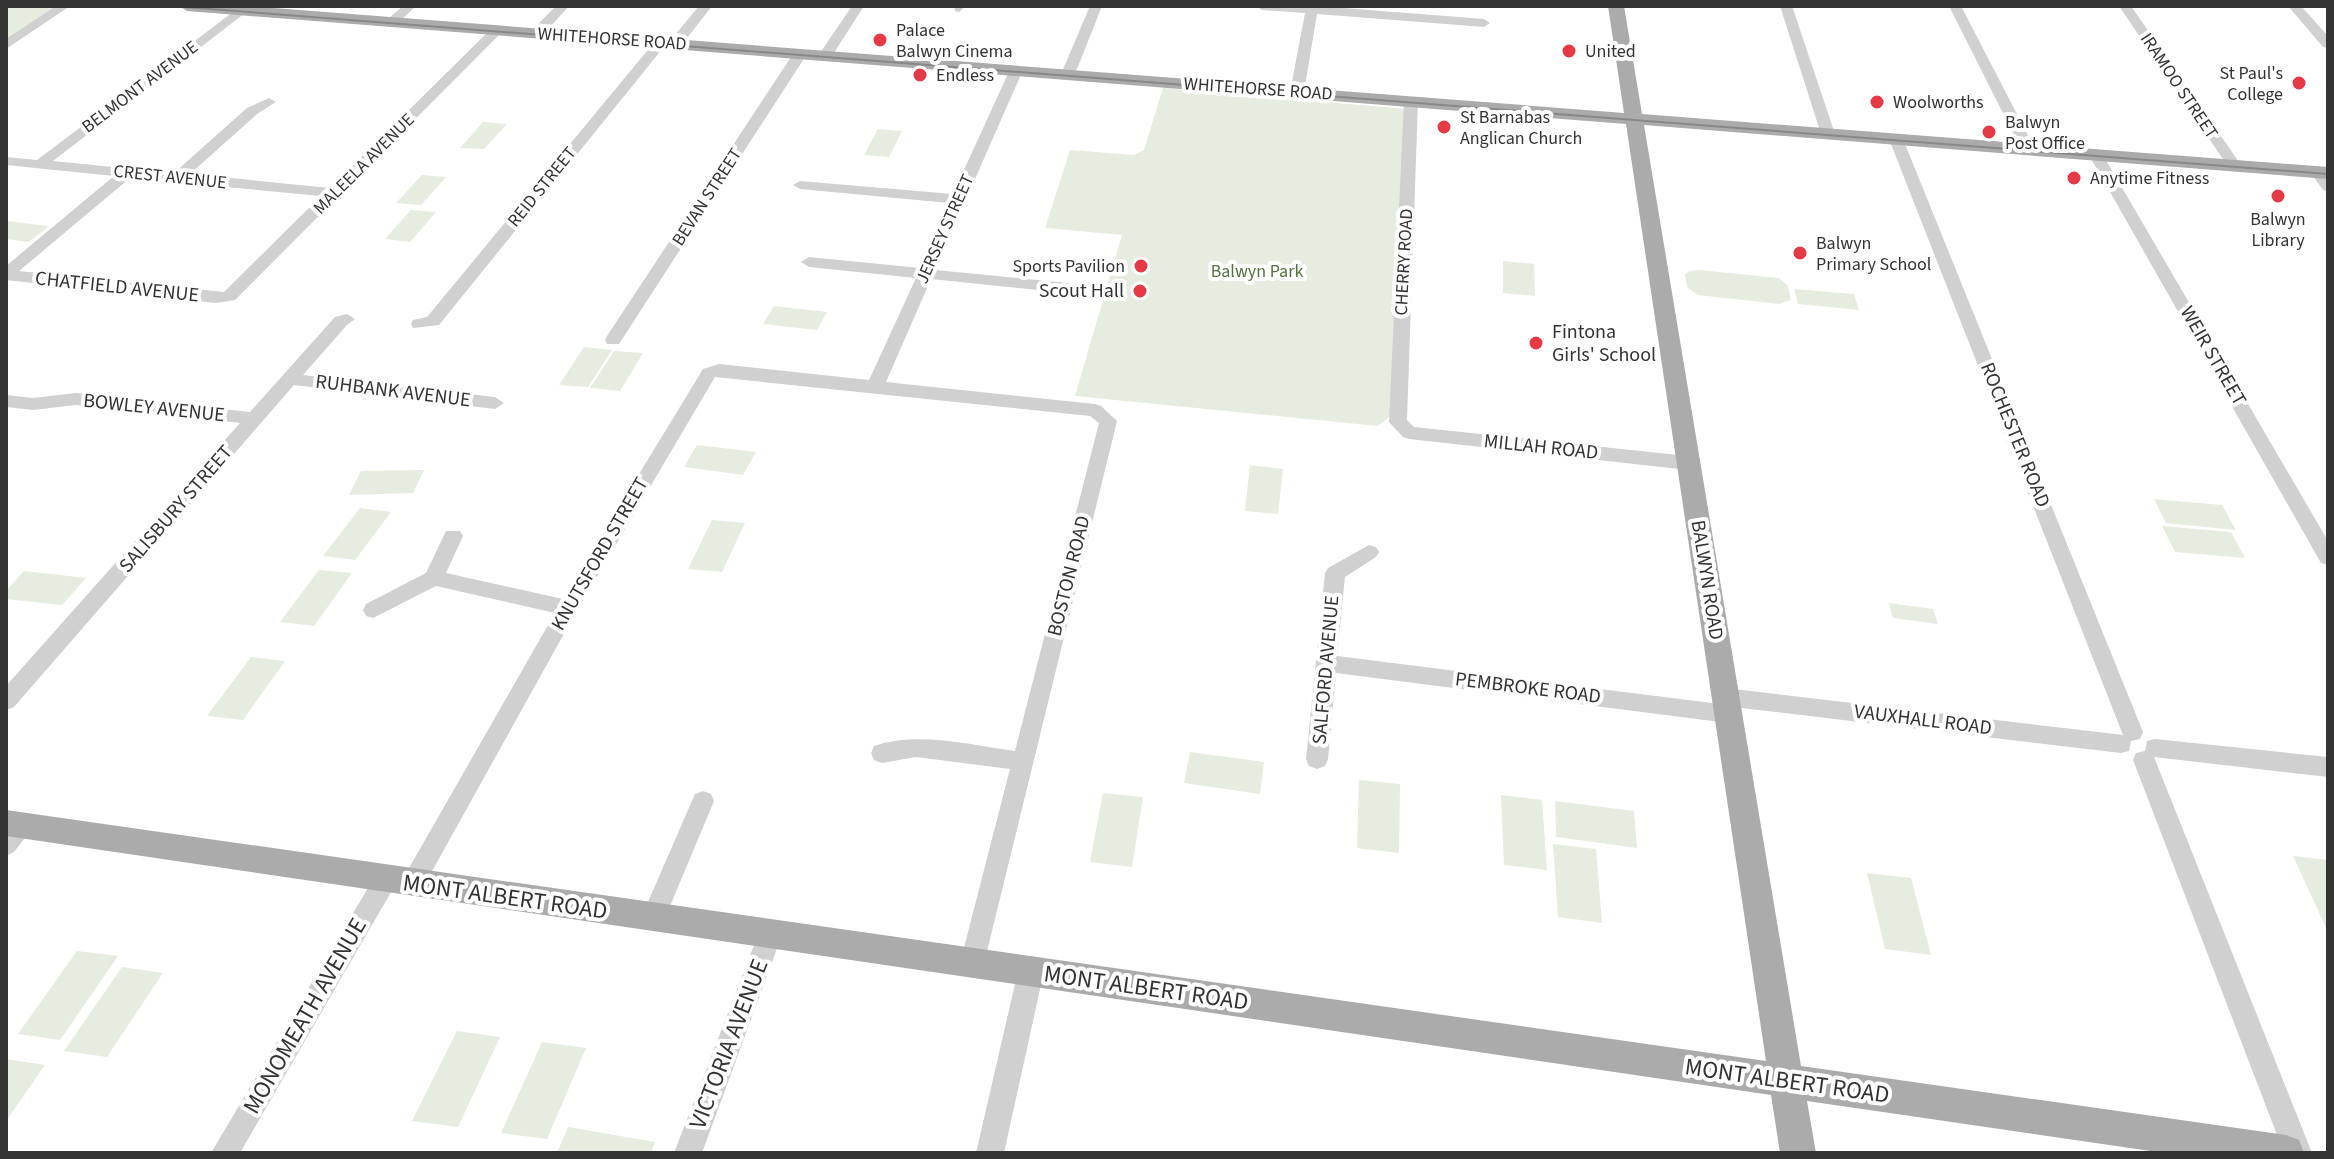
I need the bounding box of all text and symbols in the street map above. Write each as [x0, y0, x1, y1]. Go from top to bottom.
place label: Palace Balwyn Cinema [896, 18, 1013, 64]
street label: WHITEHORSE ROAD [537, 21, 687, 57]
street label: IRAMOO STREET [2134, 28, 2224, 144]
marker: Palace Balwyn Cinema [871, 31, 889, 49]
street label: BELMONT AVENUE [77, 35, 203, 139]
place label: United [1585, 39, 1636, 64]
marker: United [1560, 42, 1578, 60]
place label: St Paul's College [2220, 61, 2283, 107]
place label: Endless [936, 63, 994, 88]
marker: Endless [911, 66, 929, 84]
street label: WHITEHORSE ROAD [1183, 71, 1333, 107]
marker: St Paul's College [2290, 74, 2308, 92]
place label: Woolworths [1893, 90, 1984, 115]
marker: Woolworths [1868, 93, 1886, 111]
place label: St Barnabas Anglican Church [1460, 105, 1582, 151]
street label: MALEELA AVENUE [308, 108, 420, 220]
place label: Balwyn Post Office [2005, 110, 2085, 156]
marker: St Barnabas Anglican Church [1435, 118, 1453, 136]
marker: Balwyn Post Office [1980, 123, 1998, 141]
street label: REID STREET [502, 141, 582, 233]
street label: BEVAN STREET [666, 143, 748, 251]
street label: CREST AVENUE [112, 159, 228, 195]
place label: Anytime Fitness [2090, 166, 2209, 191]
marker: Anytime Fitness [2065, 169, 2083, 187]
street label: JERSEY STREET [910, 170, 980, 288]
marker: Balwyn Library [2269, 187, 2287, 205]
place label: Balwyn Library [2250, 207, 2306, 253]
street label: CHERRY ROAD [1389, 208, 1419, 316]
place label: Balwyn Primary School [1816, 231, 1931, 277]
marker: Balwyn Primary School [1791, 244, 1809, 262]
place label: Sports Pavilion [1012, 254, 1125, 279]
marker: Sports Pavilion [1132, 257, 1150, 275]
park label: Balwyn Park [1211, 259, 1303, 284]
street label: CHATFIELD AVENUE [34, 264, 200, 310]
place label: Scout Hall [1039, 277, 1124, 305]
marker: Scout Hall [1131, 282, 1149, 300]
street label: WEIR STREET [2173, 301, 2253, 411]
place label: Fintona Girls' School [1552, 318, 1656, 369]
marker: Fintona Girls' School [1527, 334, 1545, 352]
street label: ROCHESTER ROAD [1973, 358, 2057, 512]
street label: RUHBANK AVENUE [314, 368, 472, 414]
street label: BOWLEY AVENUE [82, 387, 226, 429]
street label: MILLAH ROAD [1482, 427, 1600, 467]
street label: SALISBURY STREET [113, 439, 240, 579]
street label: KNUTSFORD STREET [545, 472, 655, 636]
street label: BOSTON ROAD [1040, 513, 1098, 639]
street label: BALWYN ROAD [1684, 518, 1730, 642]
street label: SALFORD AVENUE [1306, 594, 1346, 746]
street label: PEMBROKE ROAD [1454, 665, 1602, 711]
street label: VAUXHALL ROAD [1853, 698, 1993, 742]
street label: MONT ALBERT ROAD [400, 865, 610, 929]
street label: MONOMEATH AVENUE [235, 911, 375, 1121]
street label: VICTORIA AVENUE [681, 954, 777, 1134]
street label: MONT ALBERT ROAD [1041, 956, 1251, 1020]
street label: MONT ALBERT ROAD [1682, 1049, 1892, 1113]

